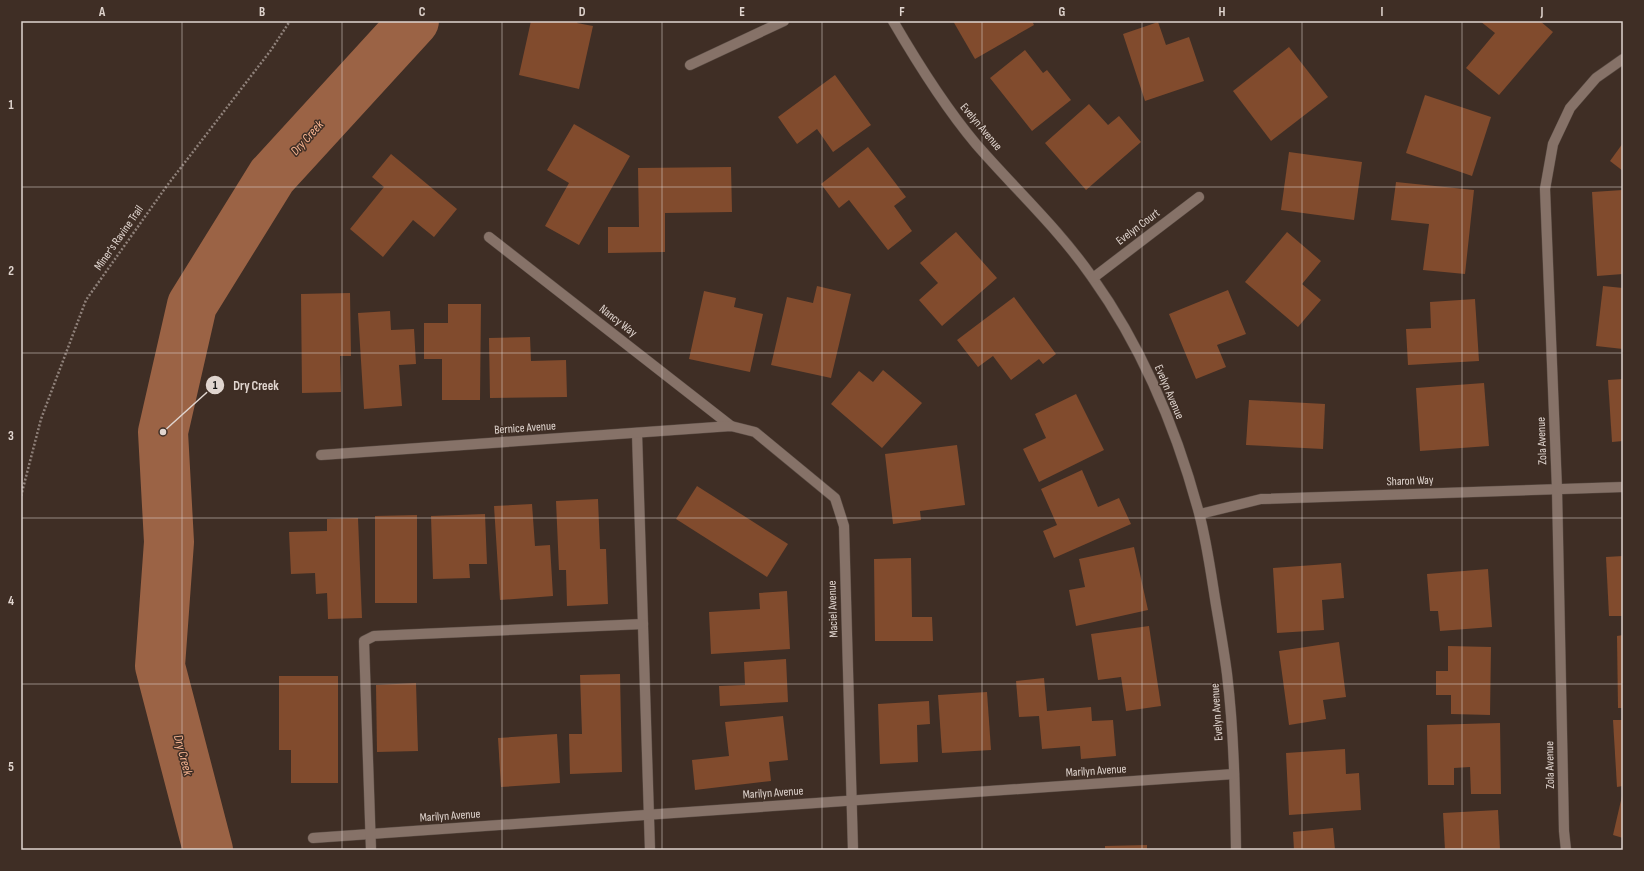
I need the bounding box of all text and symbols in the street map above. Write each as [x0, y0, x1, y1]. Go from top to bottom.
text: A [98, 4, 106, 20]
text: B [259, 4, 265, 20]
text: C [419, 4, 426, 20]
text: D [579, 4, 586, 20]
text: E [739, 4, 745, 20]
text: F [899, 4, 905, 20]
text: G [1059, 4, 1066, 20]
text: H [1219, 4, 1226, 20]
text: I [1381, 4, 1384, 20]
text: J [1540, 4, 1544, 20]
text: 1 [8, 97, 14, 113]
street label: Evelyn Avenue [957, 100, 1005, 154]
water label: Dry Creek [287, 116, 328, 159]
street label: Miner's Ravine Trail [91, 203, 147, 273]
street label: Evelyn Court [1113, 205, 1163, 248]
text: 2 [8, 263, 14, 279]
street label: Nancy Way [596, 302, 640, 341]
street label: Evelyn Avenue [1151, 363, 1187, 422]
callout: Dry Creek [205, 372, 287, 397]
text: 1 [213, 378, 218, 393]
text: Dry Creek [233, 378, 279, 394]
street label: Zola Avenue [1534, 417, 1550, 465]
street label: Bernice Avenue [494, 418, 557, 438]
text: 3 [8, 428, 14, 444]
street label: Sharon Way [1386, 473, 1434, 489]
street label: Maciel Avenue [825, 580, 841, 638]
text: 4 [8, 593, 14, 609]
street label: Evelyn Avenue [1207, 683, 1226, 741]
water label: Dry Creek [170, 733, 196, 778]
street label: Zola Avenue [1542, 741, 1558, 789]
text: 5 [8, 759, 14, 775]
street label: Marilyn Avenue [1065, 761, 1127, 781]
street label: Marilyn Avenue [742, 783, 804, 803]
street label: Marilyn Avenue [419, 806, 481, 826]

